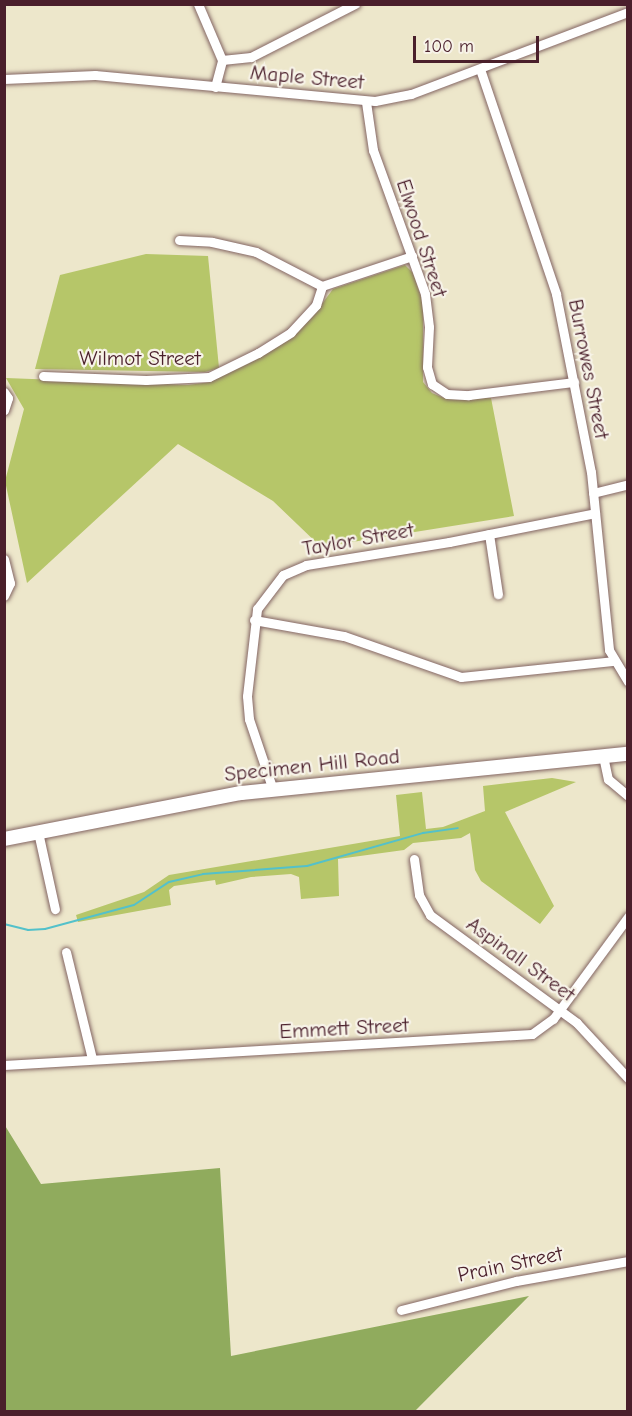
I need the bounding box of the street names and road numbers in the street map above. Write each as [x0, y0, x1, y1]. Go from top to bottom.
street label: Maple Street [249, 59, 365, 95]
street label: Elwood Street [391, 176, 453, 300]
street label: Burrowes Street [563, 297, 615, 441]
street label: Wilmot Street [79, 345, 201, 371]
street label: Taylor Street [300, 517, 416, 561]
street label: Specimen Hill Road [223, 743, 401, 787]
street label: Aspinall Street [462, 911, 580, 1007]
street label: Emmett Street [279, 1012, 409, 1044]
street label: Prain Street [455, 1241, 565, 1287]

